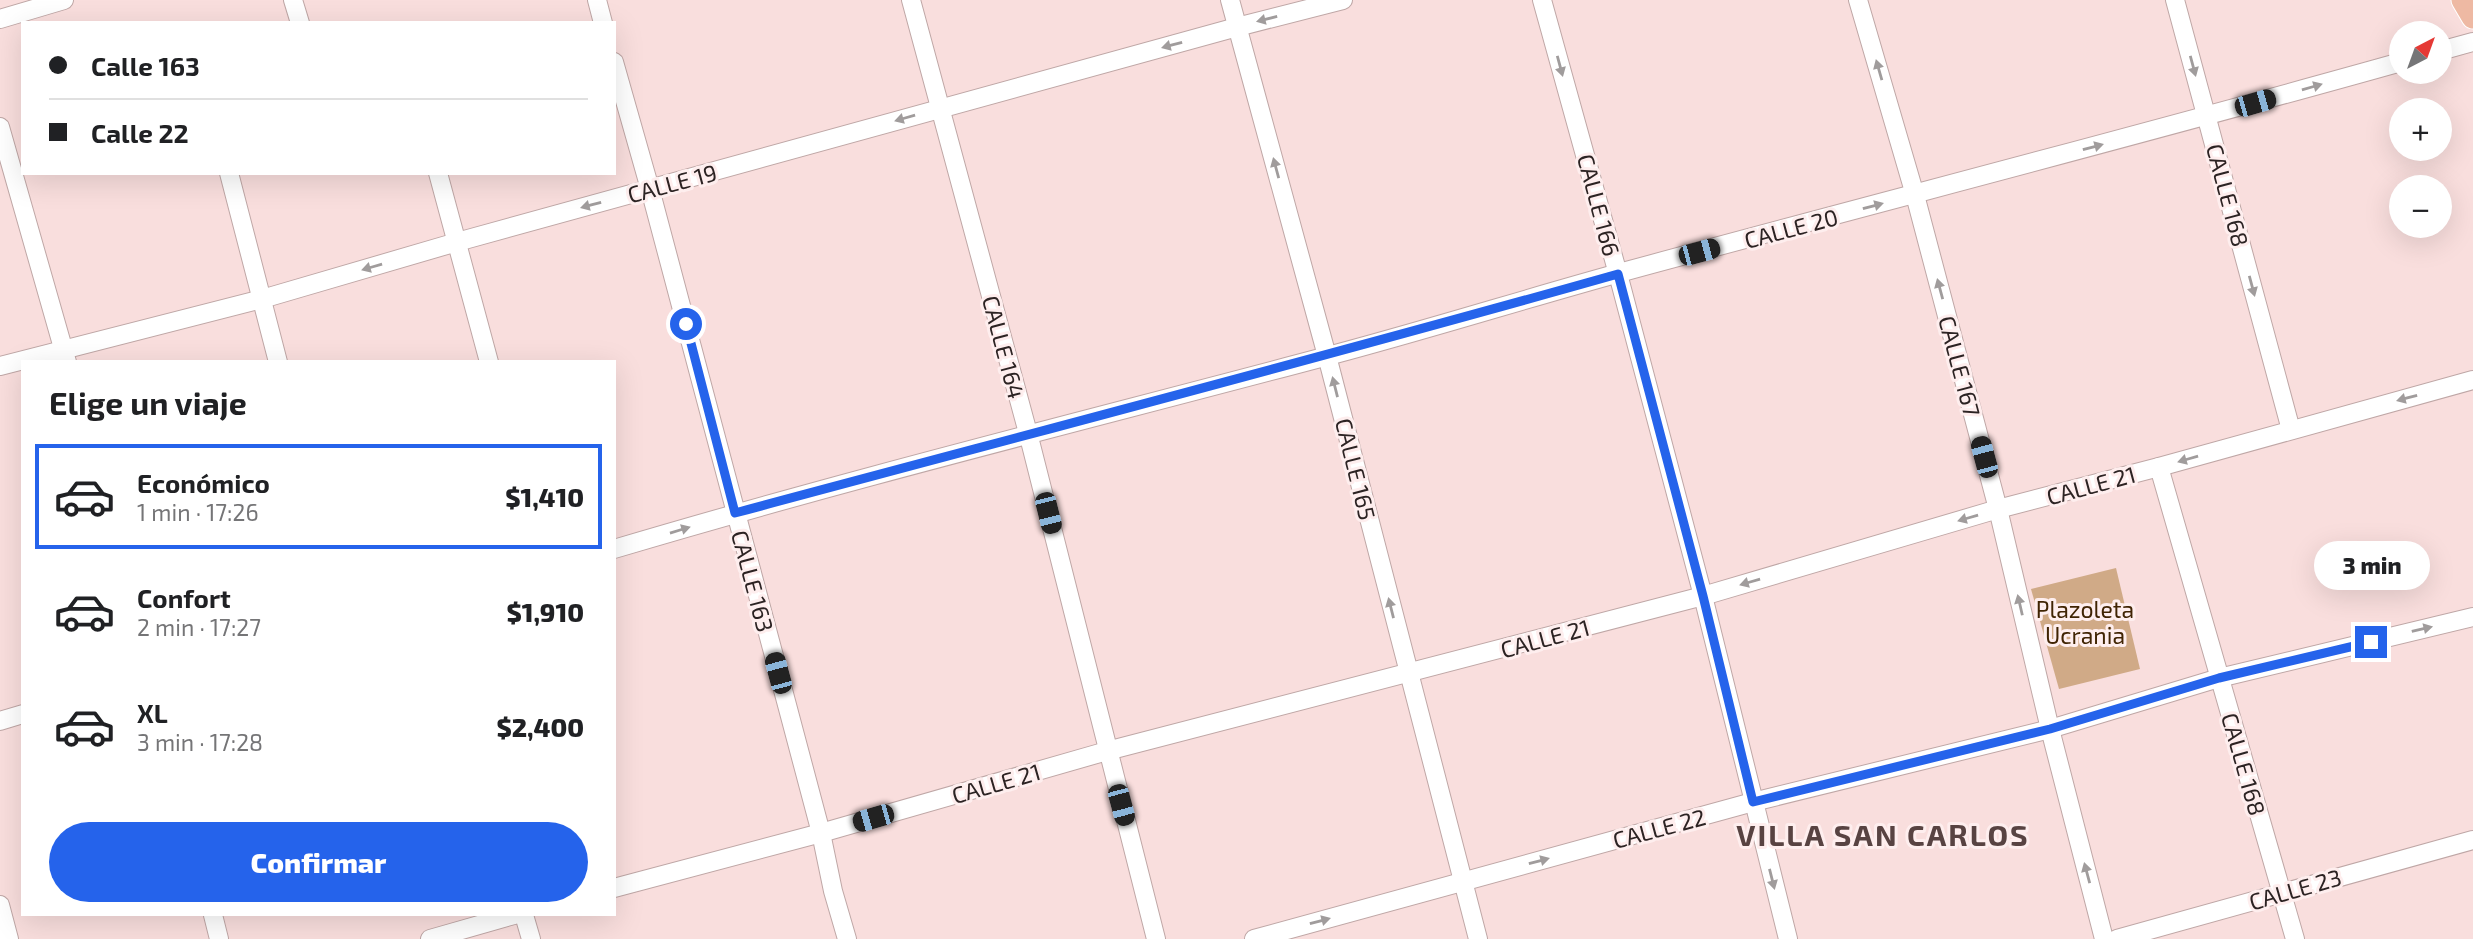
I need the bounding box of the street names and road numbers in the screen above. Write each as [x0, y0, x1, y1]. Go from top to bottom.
street label: CALLE 168 [2201, 140, 2255, 250]
street label: CALLE 166 [1572, 151, 1626, 259]
street label: CALLE 19 [624, 158, 720, 208]
street label: CALLE 20 [1741, 202, 1841, 254]
street label: CALLE 164 [977, 292, 1031, 402]
street label: CALLE 167 [1933, 313, 1987, 420]
street label: CALLE 165 [1330, 415, 1382, 523]
street label: CALLE 21 [2043, 460, 2139, 510]
street label: CALLE 163 [726, 527, 780, 635]
street label: CALLE 21 [1497, 613, 1593, 663]
street label: CALLE 168 [2216, 710, 2272, 818]
street label: CALLE 21 [948, 757, 1044, 809]
street label: CALLE 22 [1610, 802, 1708, 854]
street label: CALLE 23 [2246, 862, 2344, 916]

